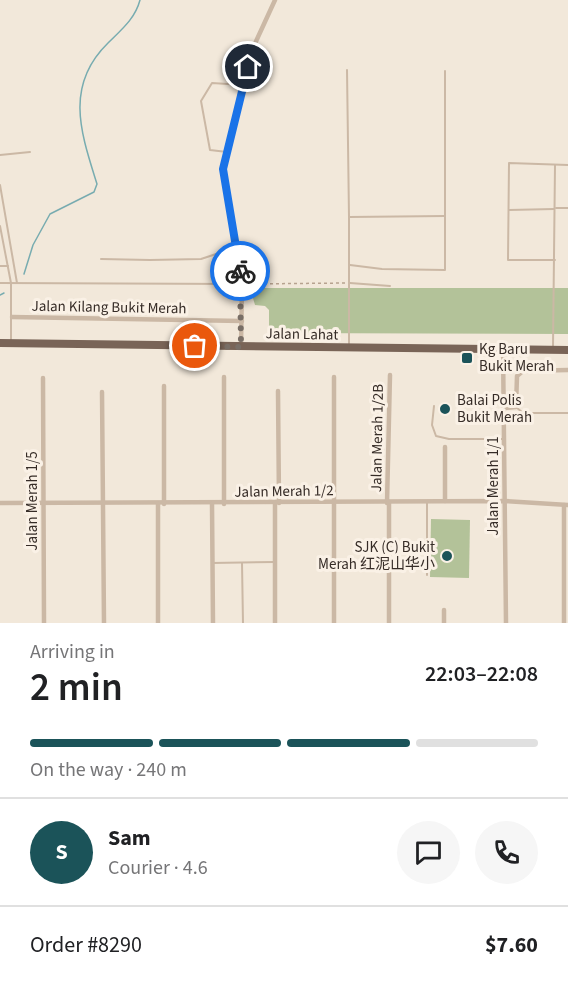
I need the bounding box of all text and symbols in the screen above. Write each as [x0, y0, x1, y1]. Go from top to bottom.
pin [222, 41, 273, 92]
icon: home [231, 50, 264, 83]
courier [210, 241, 270, 301]
icon: bike [224, 255, 257, 288]
street label: Jalan Kilang Bukit Merah [31, 296, 187, 319]
pin [169, 320, 220, 371]
street label: Jalan Lahat [265, 323, 339, 346]
icon: bag [178, 329, 211, 362]
place label: Kg Baru Bukit Merah [479, 339, 554, 377]
marker: Kg Baru Bukit Merah [460, 351, 474, 365]
street label: Jalan Merah 1/2B [366, 384, 389, 492]
place label: Balai Polis Bukit Merah [457, 390, 532, 428]
marker: Balai Polis Bukit Merah [438, 402, 452, 416]
street label: Jalan Merah 1/1 [483, 436, 504, 536]
street label: Jalan Merah 1/5 [22, 451, 43, 551]
street label: Jalan Merah 1/2 [234, 480, 334, 503]
place label: SJK (C) Bukit Merah 红泥山华小 [318, 537, 435, 575]
marker: SJK (C) Bukit Merah 红泥山华小 [440, 549, 454, 563]
text: Arriving in [30, 638, 115, 666]
text: 22:03–22:08 [425, 658, 538, 690]
text: 2 min [30, 660, 123, 716]
text: On the way · 240 m [30, 756, 187, 784]
button: chat [397, 821, 460, 884]
button: phone [475, 821, 538, 884]
text: Sam [108, 822, 151, 854]
text: S [55, 836, 68, 868]
text: Courier · 4.6 [108, 854, 208, 882]
text: Order #8290 [30, 929, 142, 961]
text: $7.60 [485, 929, 538, 961]

